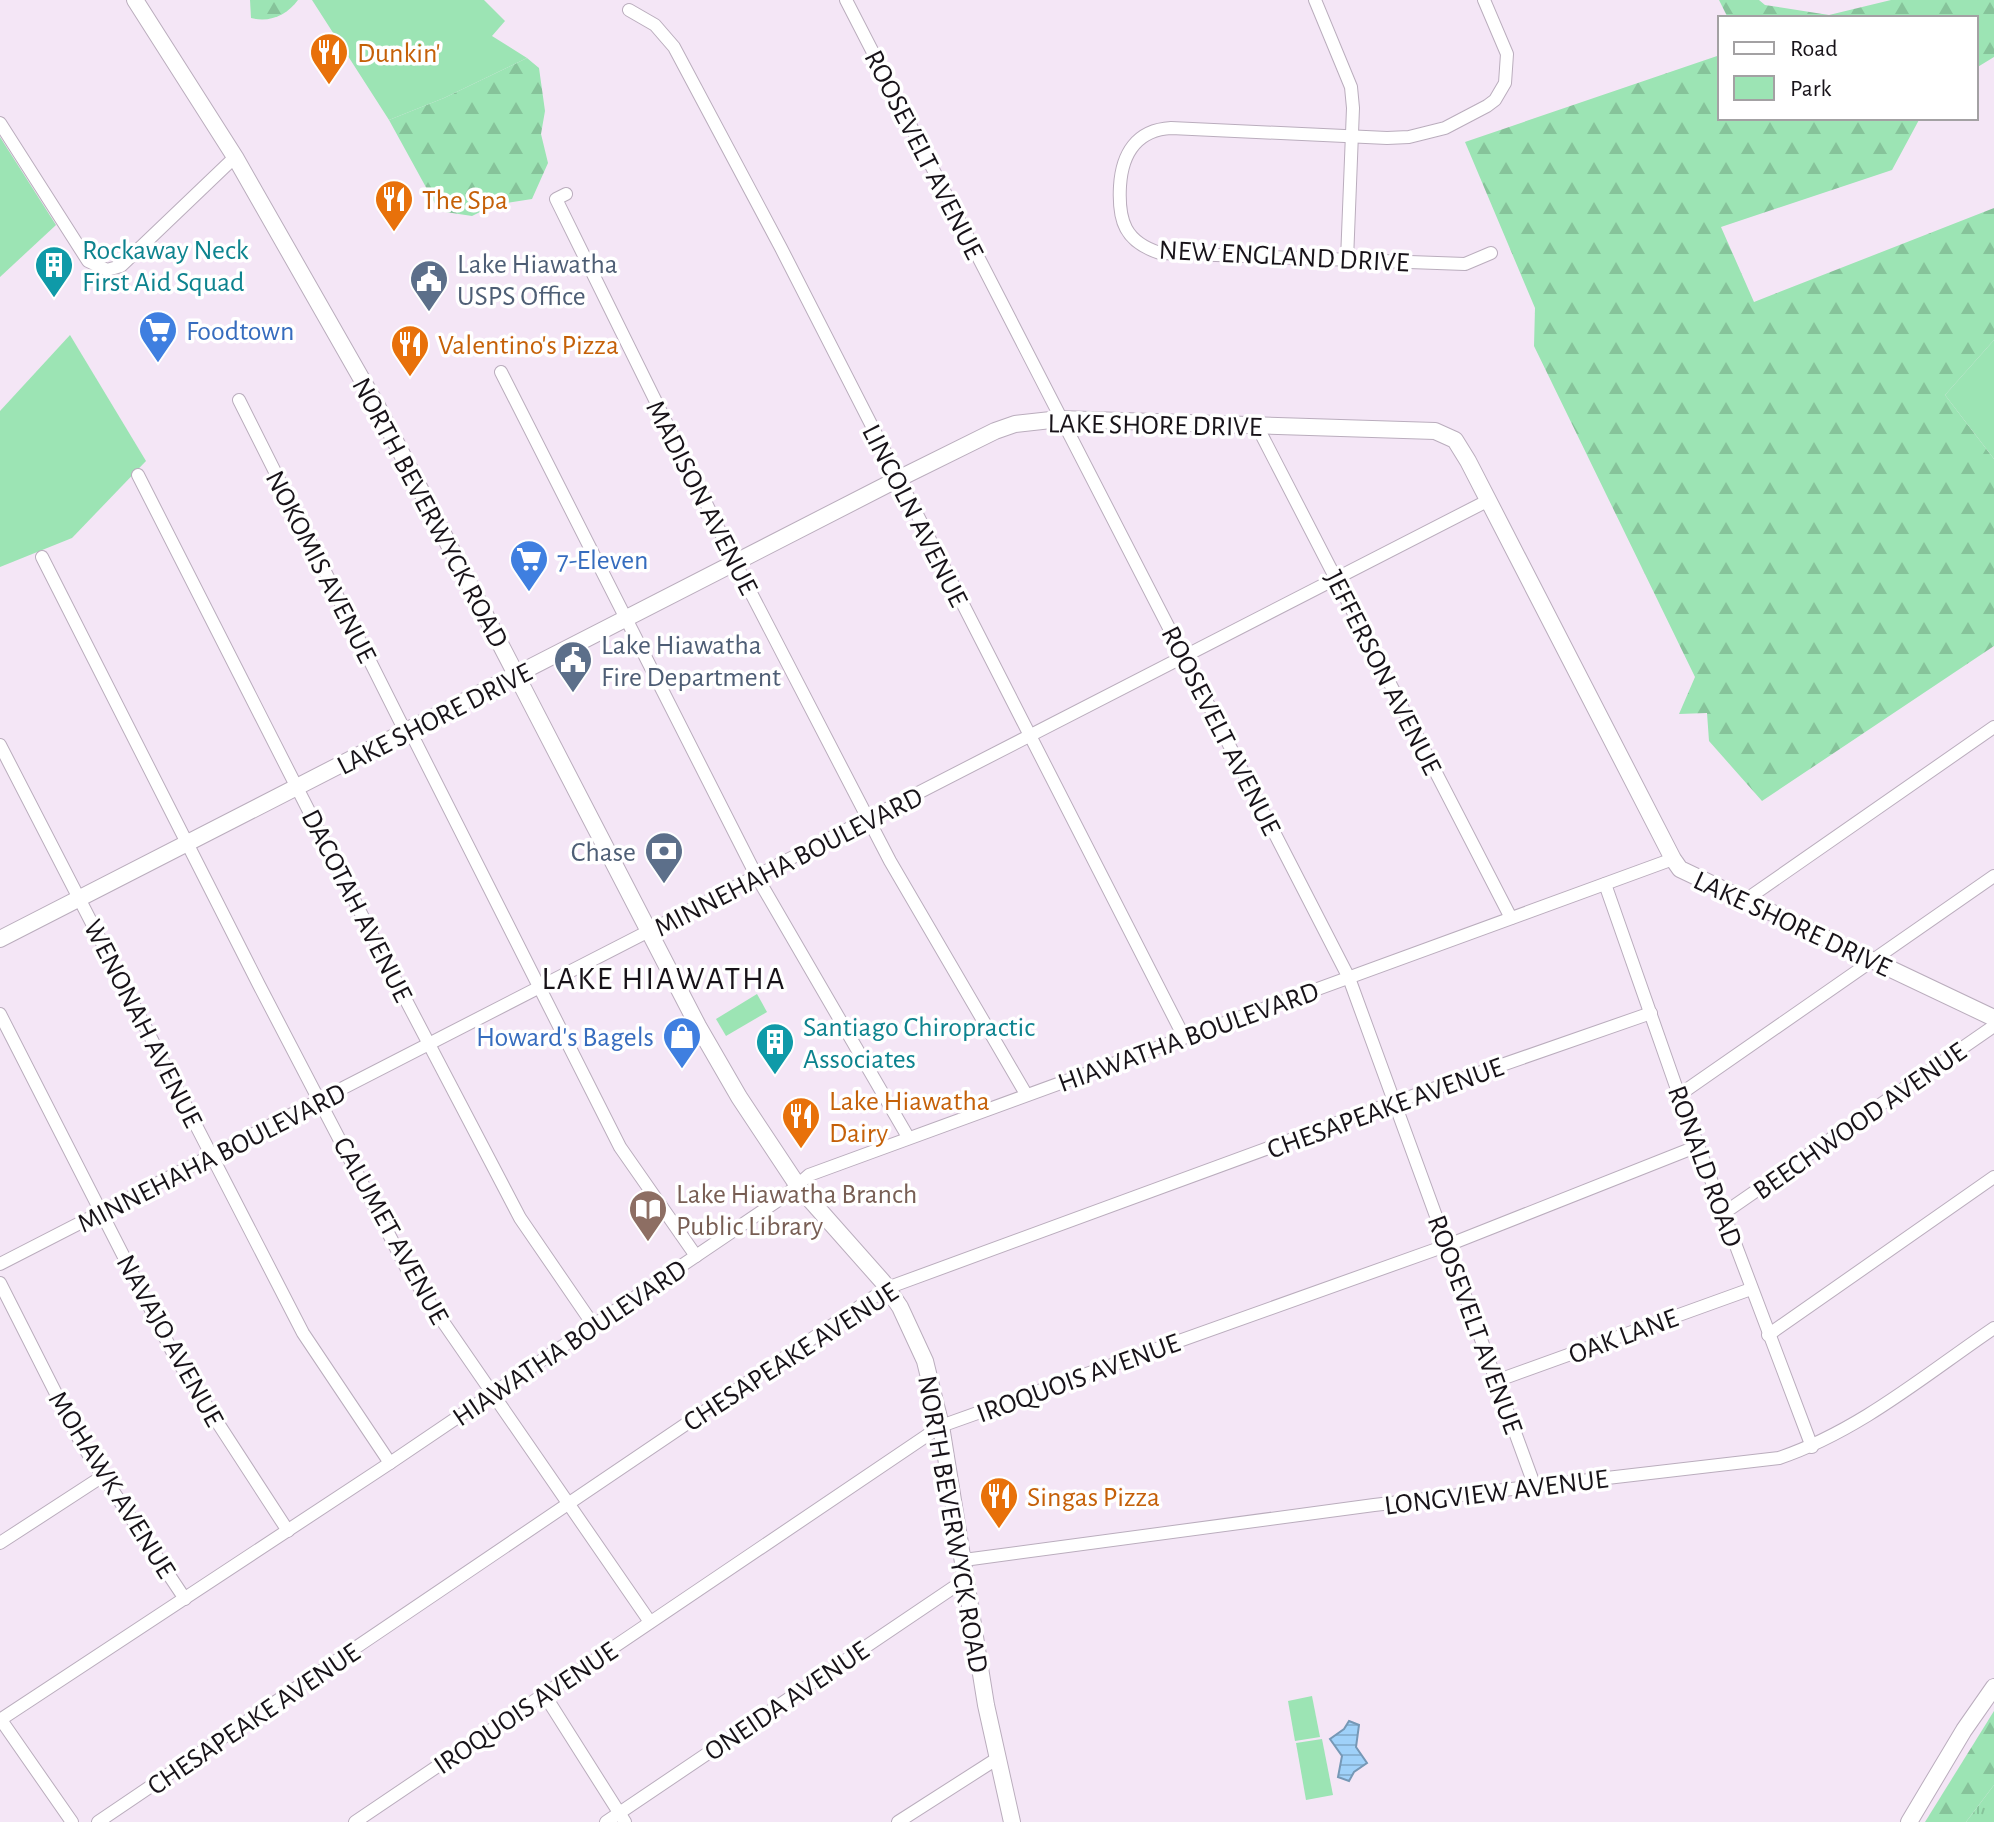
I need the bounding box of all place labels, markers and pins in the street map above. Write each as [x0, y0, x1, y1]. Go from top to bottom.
restaurant icon: Dunkin' [308, 31, 350, 86]
place label: Dunkin' [357, 40, 440, 68]
restaurant icon: The Spa [373, 178, 415, 233]
place label: The Spa [422, 187, 508, 215]
place label: Rockaway Neck First Aid Squad [82, 237, 249, 297]
building icon: Rockaway Neck First Aid Squad [33, 244, 75, 299]
place label: Lake Hiawatha USPS Office [457, 251, 618, 311]
public building icon: Lake Hiawatha USPS Office [408, 258, 450, 313]
supermarket icon: Foodtown [137, 309, 179, 364]
place label: Foodtown [186, 318, 294, 346]
restaurant icon: Valentino's Pizza [389, 323, 431, 378]
place label: Valentino's Pizza [438, 332, 619, 360]
supermarket icon: 7-Eleven [508, 538, 550, 593]
place label: 7-Eleven [557, 547, 649, 575]
place label: Lake Hiawatha Fire Department [601, 632, 781, 692]
public building icon: Lake Hiawatha Fire Department [552, 639, 594, 694]
bank icon: Chase [643, 830, 685, 885]
place label: Chase [571, 839, 636, 867]
place label: Santiago Chiropractic Associates [803, 1014, 1035, 1074]
shop icon: Howard's Bagels [661, 1015, 703, 1070]
building icon: Santiago Chiropractic Associates [754, 1021, 796, 1076]
place label: Howard's Bagels [476, 1024, 654, 1052]
place label: Lake Hiawatha Dairy [829, 1088, 990, 1148]
restaurant icon: Lake Hiawatha Dairy [780, 1095, 822, 1150]
place label: Lake Hiawatha Branch Public Library [676, 1181, 917, 1241]
library icon: Lake Hiawatha Branch Public Library [627, 1188, 669, 1243]
restaurant icon: Singas Pizza [978, 1475, 1020, 1530]
place label: Singas Pizza [1027, 1484, 1160, 1512]

